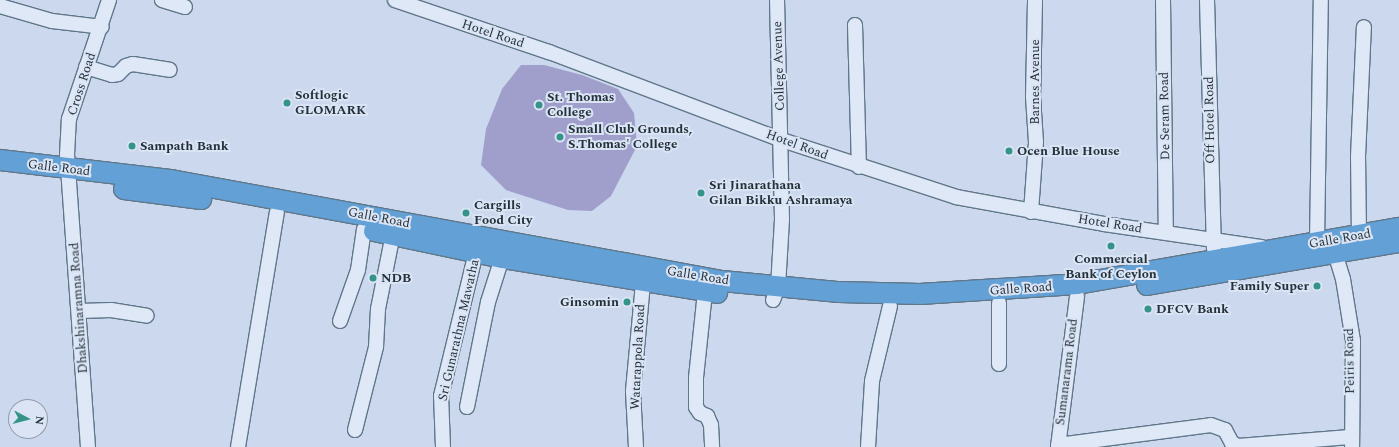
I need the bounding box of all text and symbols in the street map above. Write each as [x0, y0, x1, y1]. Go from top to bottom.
street label: Hotel Road [460, 17, 526, 51]
street label: College Avenue [770, 21, 788, 111]
street label: Barnes Avenue [1027, 39, 1043, 125]
street label: Cross Road [64, 51, 100, 117]
street label: De Seram Road [1156, 72, 1174, 160]
street label: Off Hotel Road [1201, 76, 1219, 164]
place label: Softlogic GLOMARK [295, 88, 366, 119]
place label: St. Thomas College [547, 90, 614, 121]
marker: Softlogic GLOMARK [282, 98, 292, 108]
marker: St. Thomas College [534, 100, 544, 110]
place label: Small Club Grounds, S.Thomas' College [568, 122, 692, 153]
street label: Hotel Road [764, 127, 830, 163]
marker: Small Club Grounds, S.Thomas' College [555, 132, 565, 142]
place label: Sampath Bank [140, 138, 229, 154]
marker: Sampath Bank [127, 141, 137, 151]
place label: Ocen Blue House [1017, 143, 1120, 159]
marker: Ocen Blue House [1004, 146, 1014, 156]
street label: Galle Road [27, 156, 91, 180]
place label: Sri Jinarathana Gilan Bikku Ashramaya [709, 178, 853, 209]
marker: Sri Jinarathana Gilan Bikku Ashramaya [696, 188, 706, 198]
place label: Cargills Food City [474, 198, 532, 229]
street label: Galle Road [347, 204, 411, 232]
marker: Cargills Food City [461, 208, 471, 218]
street label: Hotel Road [1077, 211, 1143, 237]
street label: Galle Road [1308, 226, 1372, 252]
marker: Commercial Bank of Ceylon [1106, 241, 1116, 251]
street label: Dhakshinaramna Road [67, 242, 91, 374]
place label: Commercial Bank of Ceylon [1065, 252, 1157, 283]
street label: Sri Gunarathna Mawatha [435, 258, 483, 402]
street label: Galle Road [666, 263, 730, 289]
place label: NDB [381, 270, 411, 286]
marker: NDB [368, 273, 378, 283]
place label: Family Super [1230, 278, 1309, 294]
street label: Galle Road [989, 279, 1053, 299]
marker: Family Super [1312, 281, 1322, 291]
place label: Ginsomin [560, 294, 619, 310]
marker: Ginsomin [622, 297, 632, 307]
place label: DFCV Bank [1156, 301, 1229, 317]
street label: Watarappola Road [627, 304, 649, 410]
marker: DFCV Bank [1143, 304, 1153, 314]
street label: Sumanarama Road [1053, 318, 1081, 426]
street label: Peiris Road [1342, 328, 1358, 394]
north arrow [8, 399, 48, 439]
text: N [30, 415, 48, 426]

